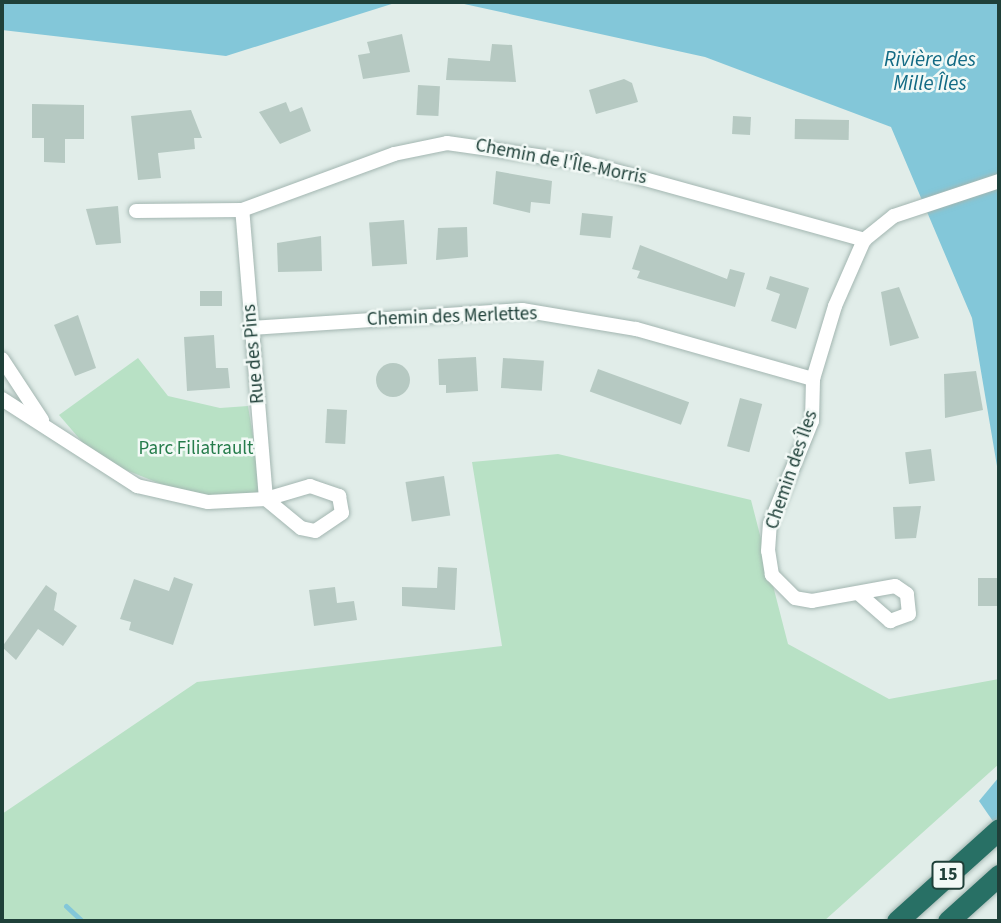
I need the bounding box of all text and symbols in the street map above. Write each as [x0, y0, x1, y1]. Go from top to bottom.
water label: Rivière des Mille Îles [884, 46, 976, 96]
street label: Chemin de l'Île-Morris [473, 134, 649, 190]
street label: Rue des Pins [238, 303, 270, 405]
street label: Chemin des Merlettes [366, 303, 538, 331]
street label: Chemin des Îles [761, 408, 823, 532]
park label: Parc Filiatrault [138, 438, 254, 460]
road number: 15 [930, 860, 965, 890]

